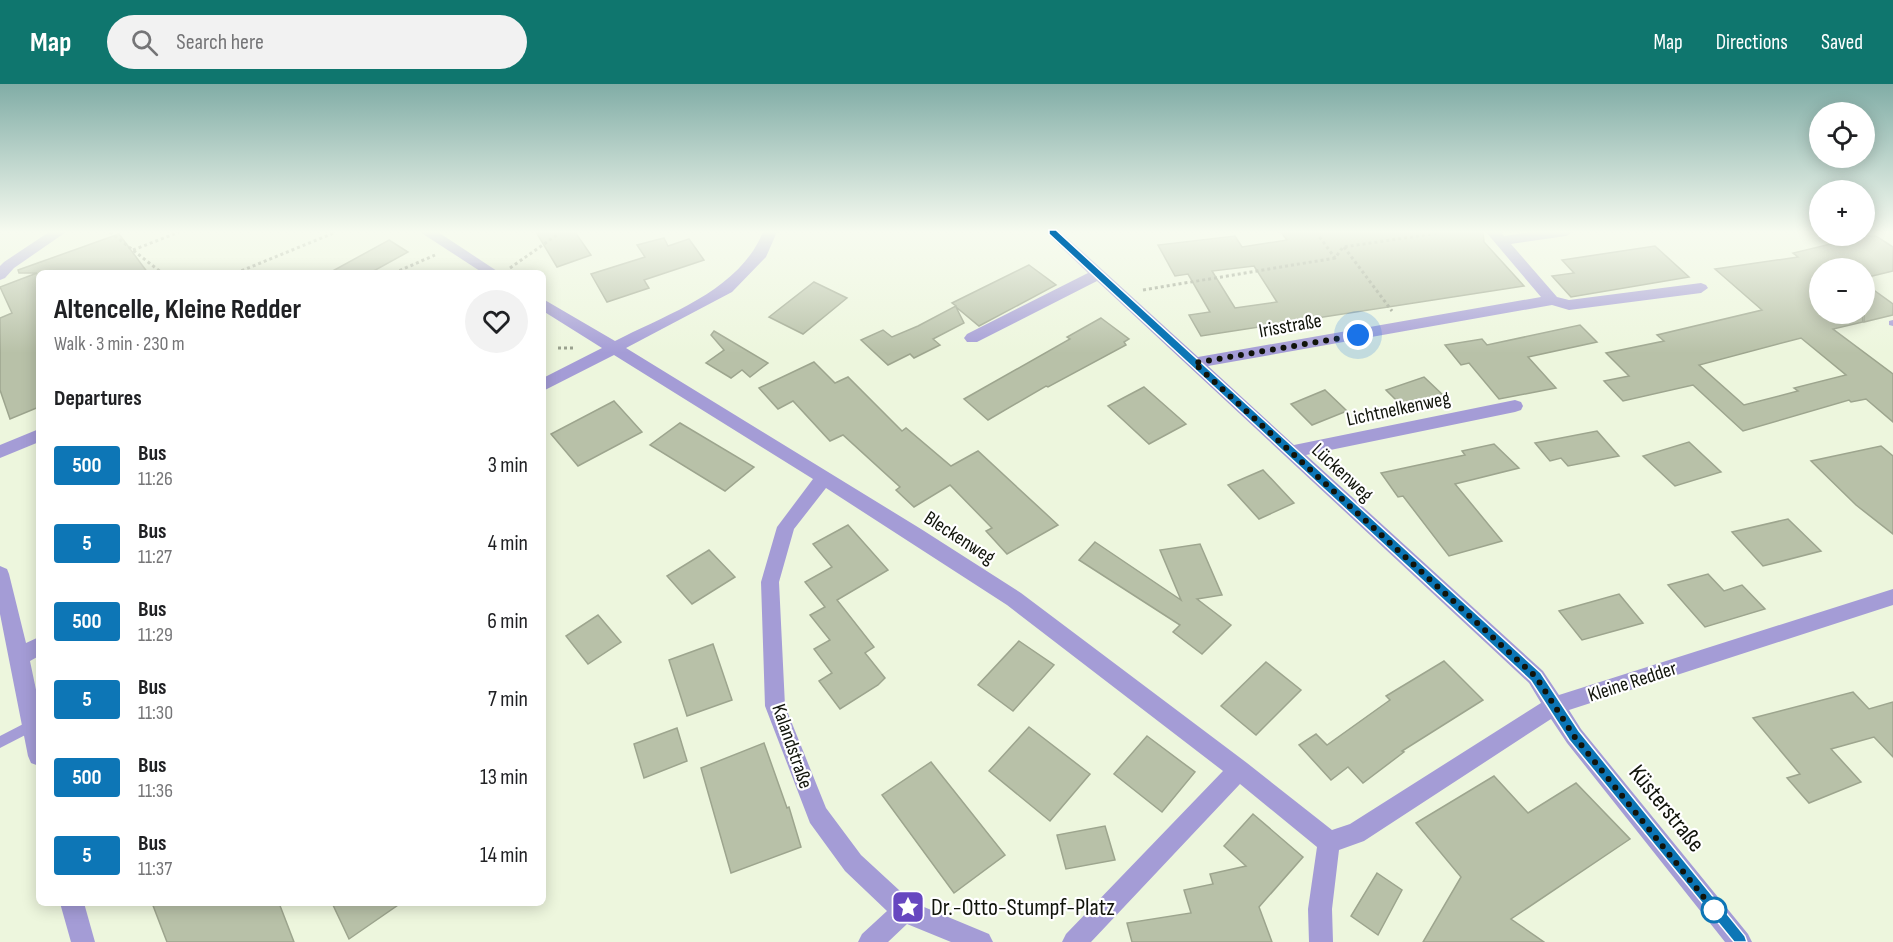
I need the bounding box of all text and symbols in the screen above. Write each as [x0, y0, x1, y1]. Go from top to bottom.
search box [107, 15, 527, 69]
text: Map [30, 26, 71, 59]
icon: search [128, 26, 161, 59]
text: Search here [176, 29, 264, 56]
text: Map [1653, 30, 1683, 55]
text: Directions [1716, 30, 1788, 55]
text: Saved [1821, 30, 1863, 55]
map controls [1809, 102, 1875, 324]
button: locate [1809, 102, 1875, 168]
button: + [1809, 180, 1875, 246]
button: − [1809, 258, 1875, 324]
button: heart [465, 290, 528, 353]
text: Altencelle, Kleine Redder [54, 293, 301, 326]
street label: Irisstraße [1257, 309, 1323, 343]
your location [1343, 320, 1373, 350]
text: Walk · 3 min · 230 m [54, 332, 185, 356]
text: Departures [54, 385, 142, 412]
street label: Lichtnelkenweg [1344, 386, 1452, 432]
street label: Lückenweg [1307, 438, 1378, 507]
text: Bus [138, 440, 167, 467]
text: 3 min [488, 452, 528, 479]
text: 500 [72, 453, 102, 478]
text: 11:26 [138, 467, 173, 491]
street label: Bleckenweg [919, 506, 999, 570]
text: Bus [138, 518, 167, 545]
text: 4 min [488, 530, 528, 557]
text: 5 [82, 531, 92, 556]
text: 11:27 [138, 545, 172, 569]
text: Bus [138, 596, 167, 623]
text: 6 min [487, 608, 528, 635]
text: 500 [72, 609, 102, 634]
text: 11:29 [138, 623, 173, 647]
street label: Kleine Redder [1585, 656, 1680, 708]
text: Bus [138, 674, 167, 701]
text: 7 min [488, 686, 528, 713]
text: 5 [82, 687, 92, 712]
text: 11:30 [138, 701, 173, 725]
street label: Kalandstraße [766, 701, 818, 792]
text: Bus [138, 752, 167, 779]
street label: Küsterstraße [1623, 759, 1711, 858]
text: 13 min [480, 764, 528, 791]
text: 500 [72, 765, 102, 790]
text: 11:36 [138, 779, 173, 803]
text: Bus [138, 830, 167, 857]
text: 14 min [480, 842, 528, 869]
text: 5 [82, 843, 92, 868]
text: 11:37 [138, 857, 172, 881]
place icon: Dr.-Otto-Stumpf-Platz [890, 889, 926, 925]
place label: Dr.-Otto-Stumpf-Platz [931, 893, 1115, 922]
unlabelled marker [1701, 897, 1727, 923]

